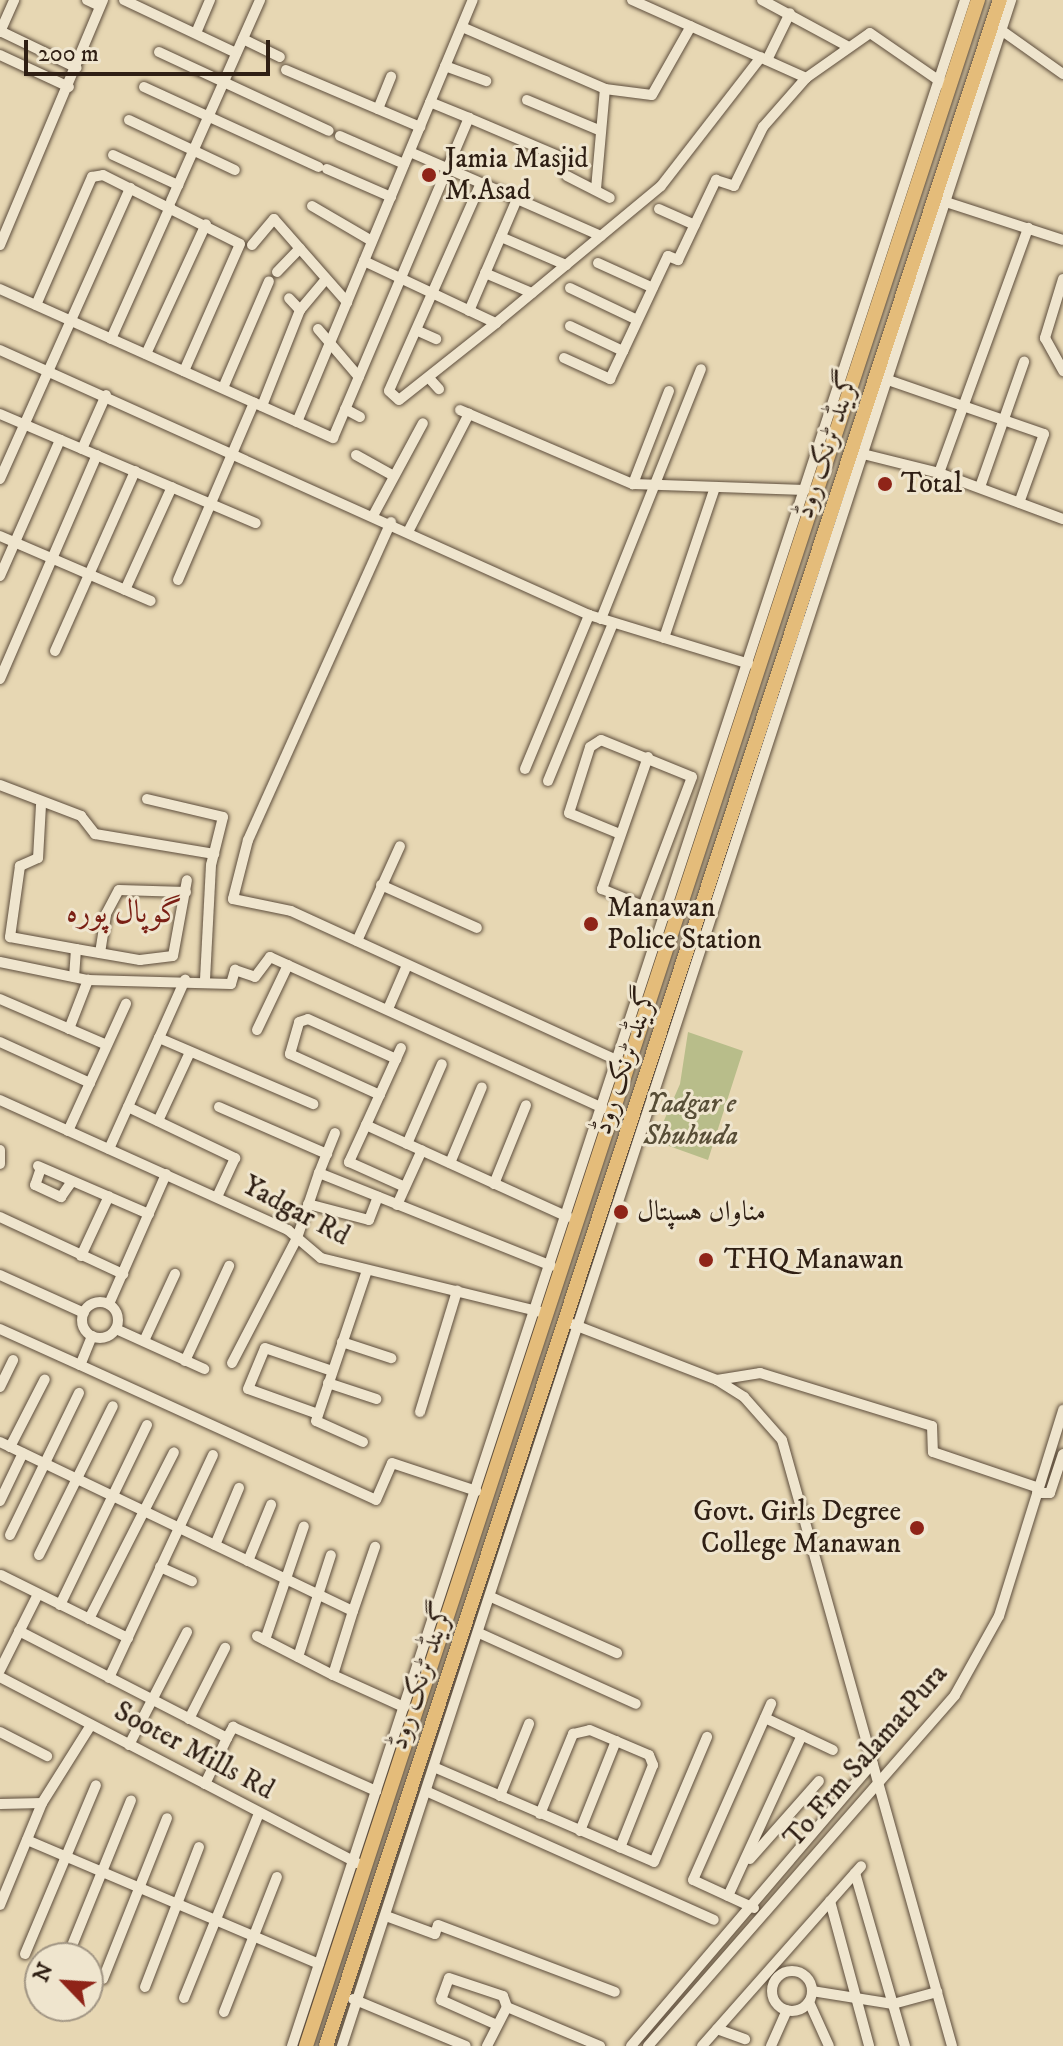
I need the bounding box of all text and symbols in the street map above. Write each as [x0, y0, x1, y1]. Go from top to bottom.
scale bar [28, 24, 274, 74]
text: 200 m [38, 39, 99, 69]
place label: Jamia Masjid M.Asad [445, 142, 588, 208]
marker: Jamia Masjid M.Asad [420, 166, 438, 184]
street label: گرینڈ ٹرنک روڈ [787, 367, 867, 523]
place label: Total [901, 467, 962, 501]
marker: Total [876, 475, 894, 493]
place label: Manawan Police Station [607, 891, 762, 957]
district label: گوپال پورہ [66, 894, 182, 932]
marker: Manawan Police Station [582, 915, 600, 933]
street label: گرینڈ ٹرنک روڈ [585, 983, 665, 1139]
park label: Yadgar e Shuhuda [644, 1087, 738, 1153]
street label: Yadgar Rd [237, 1169, 355, 1253]
place label: مناواں ہسپتال [637, 1195, 766, 1229]
marker: مناواں ہسپتال [612, 1203, 630, 1221]
place label: THQ Manawan [724, 1243, 903, 1277]
marker: THQ Manawan [695, 1249, 717, 1271]
place label: Govt. Girls Degree College Manawan [693, 1495, 901, 1561]
marker: Govt. Girls Degree College Manawan [908, 1519, 926, 1537]
street label: گرینڈ ٹرنک روڈ [381, 1598, 461, 1754]
street label: To Frm SalamatPura [777, 1657, 955, 1855]
street label: Sooter Mills Rd [108, 1695, 280, 1807]
north arrow [24, 1942, 104, 2022]
text: N [28, 1959, 60, 1986]

